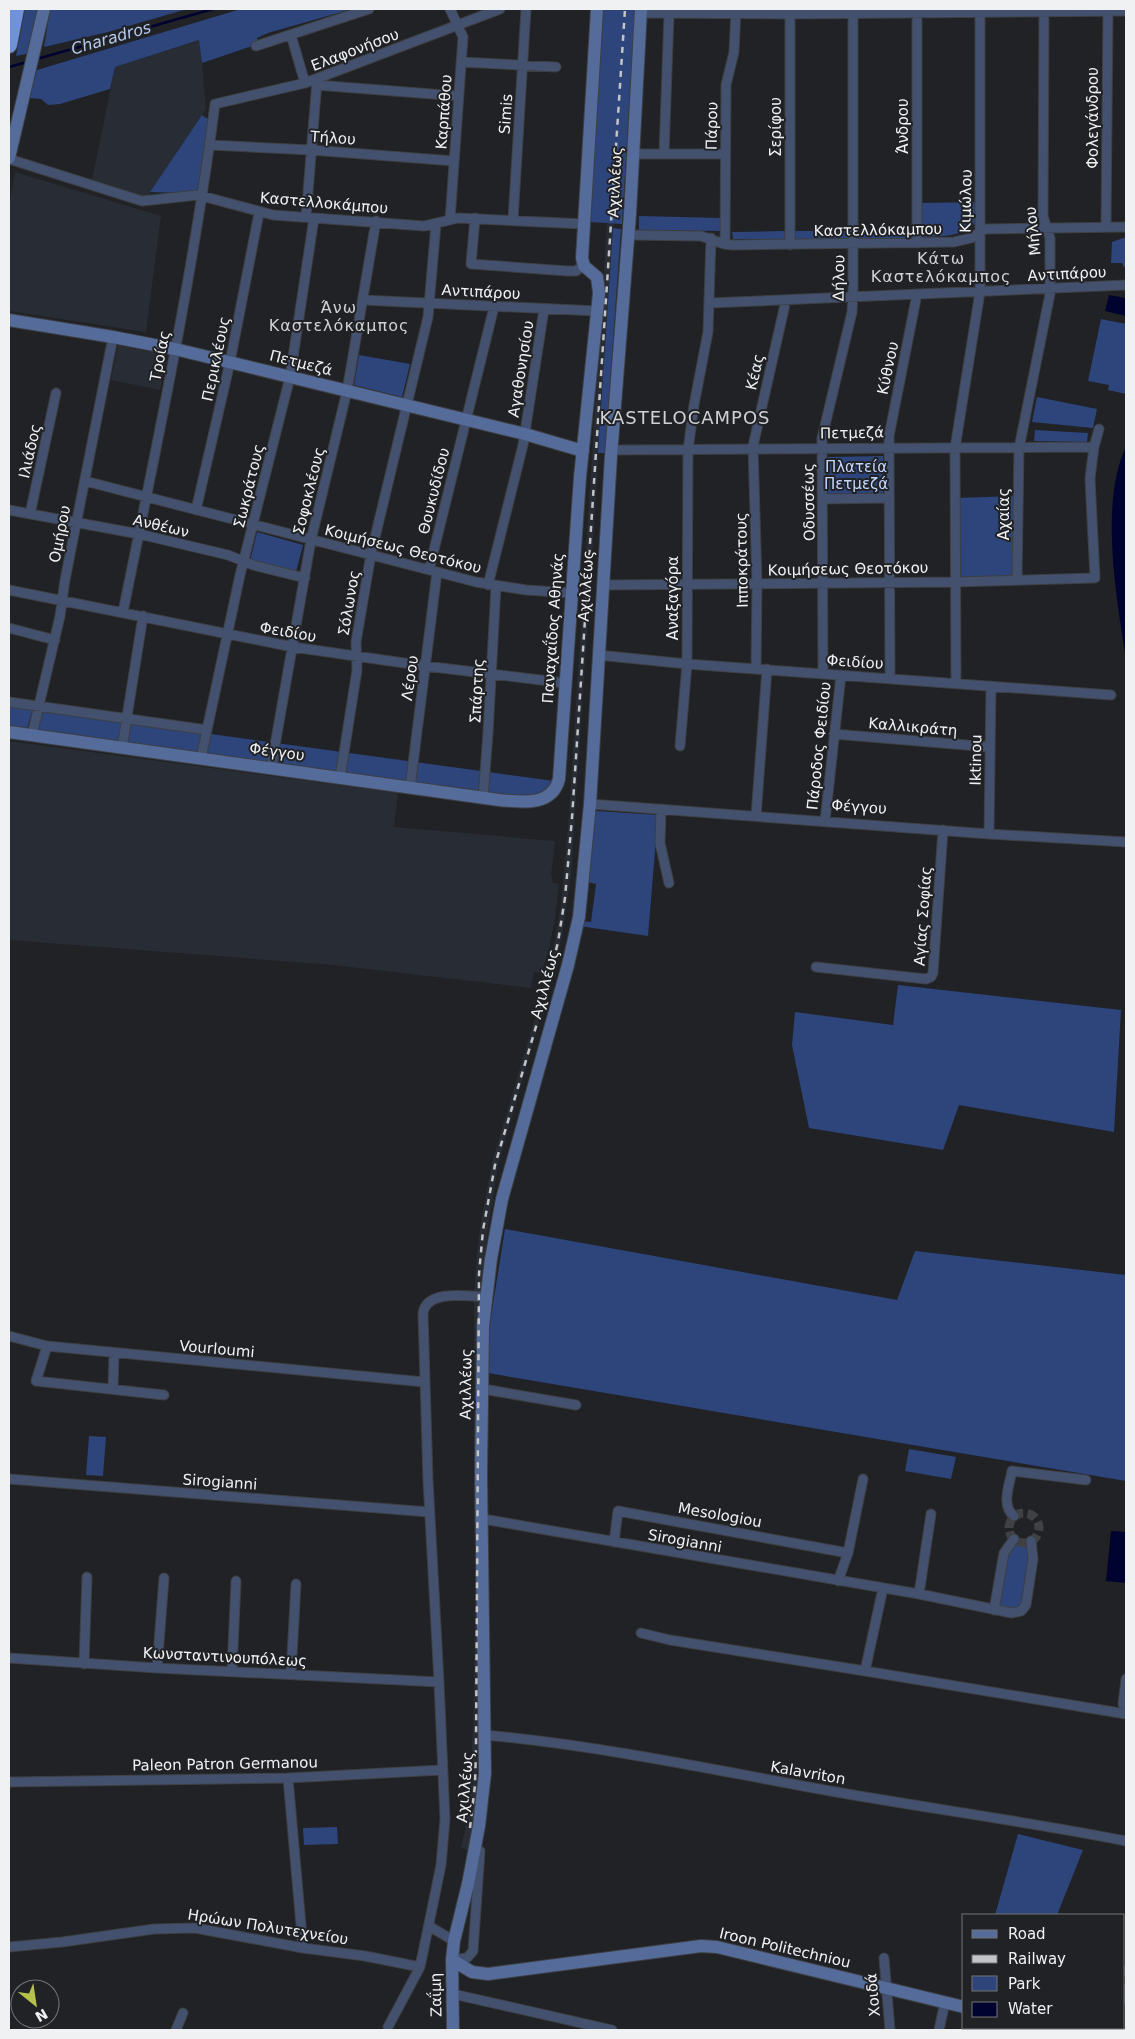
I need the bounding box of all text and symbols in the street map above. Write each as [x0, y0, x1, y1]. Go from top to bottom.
water label: Charadros [69, 18, 153, 58]
street label: Ελαφονήσου [309, 25, 401, 75]
street label: Φολεγάνδρου [1084, 67, 1102, 169]
street label: Καρπάθου [432, 74, 456, 150]
street label: Simis [496, 93, 516, 135]
street label: Σερίφου [767, 97, 785, 157]
street label: Άνδρου [894, 98, 912, 154]
street label: Πάρου [703, 102, 721, 150]
street label: Τήλου [309, 127, 356, 149]
street label: Αχιλλέως [604, 146, 626, 218]
street label: Κιμώλου [956, 169, 976, 233]
street label: Καστελλοκάμπου [259, 188, 389, 218]
street label: Μήλου [1021, 206, 1045, 256]
street label: Καστελλόκαμπου [814, 220, 942, 240]
district label: Κάτω Καστελόκαμπος [871, 249, 1011, 286]
street label: Δήλου [830, 255, 848, 301]
street label: Αντιπάρου [1027, 263, 1107, 285]
street label: Αντιπάρου [441, 281, 521, 303]
district label: Άνω Καστελόκαμπος [269, 298, 409, 335]
street label: Περικλέους [198, 315, 234, 403]
street label: Αγαθονησίου [504, 319, 538, 419]
street label: Τροίας [146, 329, 174, 384]
street label: Κύθνου [874, 340, 902, 396]
street label: Πετμεζά [268, 347, 334, 380]
street label: Κέας [742, 352, 768, 392]
district label: KASTELOCAMPOS [599, 407, 771, 428]
street label: Ιλιάδος [15, 422, 45, 480]
street label: Πετμεζά [820, 423, 884, 443]
street label: Σωκράτους [230, 442, 268, 530]
street label: Σοφοκλέους [289, 445, 329, 537]
street label: Θουκυδίδου [415, 446, 453, 536]
park label: Πλατεία Πετμεζά [824, 458, 888, 493]
street label: Οδυσσέως [799, 463, 819, 541]
street label: Αχαίας [995, 488, 1013, 540]
street label: Ομήρου [46, 504, 74, 564]
street label: Ανθέων [131, 511, 191, 541]
street label: Ιπποκράτους [732, 512, 752, 608]
street label: Κοιμήσεως Θεοτόκου [323, 521, 483, 577]
street label: Αχιλλέως [575, 550, 597, 622]
street label: Παναχαΐδος Αθηνάς [537, 552, 567, 704]
street label: Αναξαγόρα [664, 556, 682, 640]
street label: Κοιμήσεως Θεοτόκου [767, 559, 929, 579]
street label: Σόλωνος [334, 569, 364, 637]
street label: Φειδίου [258, 618, 318, 646]
street label: Φειδίου [826, 651, 884, 673]
street label: Λέρου [398, 654, 422, 702]
street label: Σπάρτης [466, 658, 488, 724]
street label: Πάροδος Φειδίου [803, 681, 835, 811]
street label: Καλλικράτη [868, 714, 958, 740]
street label: Iktinou [967, 734, 985, 786]
street label: Φέγγου [248, 739, 306, 765]
street label: Φέγγου [831, 796, 887, 818]
street label: Αγίας Σοφίας [911, 865, 935, 967]
street label: Αχιλλέως [527, 947, 563, 1021]
street label: Vourloumi [179, 1337, 255, 1361]
street label: Αχιλλέως [456, 1348, 476, 1420]
street label: Sirogianni [182, 1470, 258, 1494]
street label: Mesologiou [677, 1499, 763, 1531]
street label: Sirogianni [647, 1526, 723, 1556]
street label: Κωνσταντινουπόλεως [142, 1644, 308, 1670]
street label: Αχιλλέως [453, 1751, 477, 1823]
street label: Paleon Patron Germanou [132, 1753, 318, 1775]
street label: Kalavriton [769, 1758, 847, 1788]
street label: Ηρώων Πολυτεχνείου [186, 1905, 350, 1949]
legend [962, 1914, 1125, 2029]
street label: Iroon Politechniou [718, 1924, 852, 1972]
text: Road [1008, 1925, 1046, 1943]
text: Railway [1008, 1950, 1066, 1968]
street label: Χοιδά [862, 1972, 884, 2017]
street label: Ζαΐμη [425, 1973, 445, 2017]
text: Park [1008, 1975, 1041, 1993]
north arrow [10, 1979, 60, 2029]
text: Water [1008, 2000, 1053, 2018]
text: N [32, 2005, 51, 2025]

